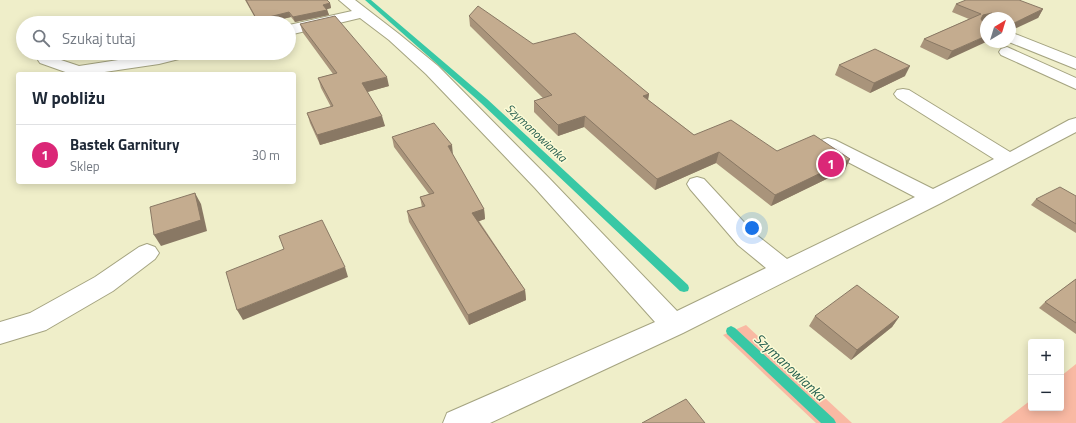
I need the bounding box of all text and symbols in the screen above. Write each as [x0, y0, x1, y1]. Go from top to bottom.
north arrow [980, 12, 1016, 48]
search box [16, 16, 296, 60]
icon: search [30, 27, 52, 49]
text: Szukaj tutaj [62, 27, 135, 50]
text: W pobliżu [32, 85, 105, 111]
water label: Szymanowianka [501, 99, 572, 167]
text: Bastek Garnitury [70, 133, 179, 156]
text: 1 [41, 145, 49, 165]
text: 30 m [252, 145, 280, 165]
pin: 1 [818, 149, 844, 179]
text: Sklep [70, 156, 100, 176]
your location [742, 218, 762, 238]
water label: Szymanowianka [750, 328, 831, 406]
map controls [1028, 339, 1064, 411]
button: + [1028, 339, 1064, 375]
button: − [1028, 375, 1064, 411]

